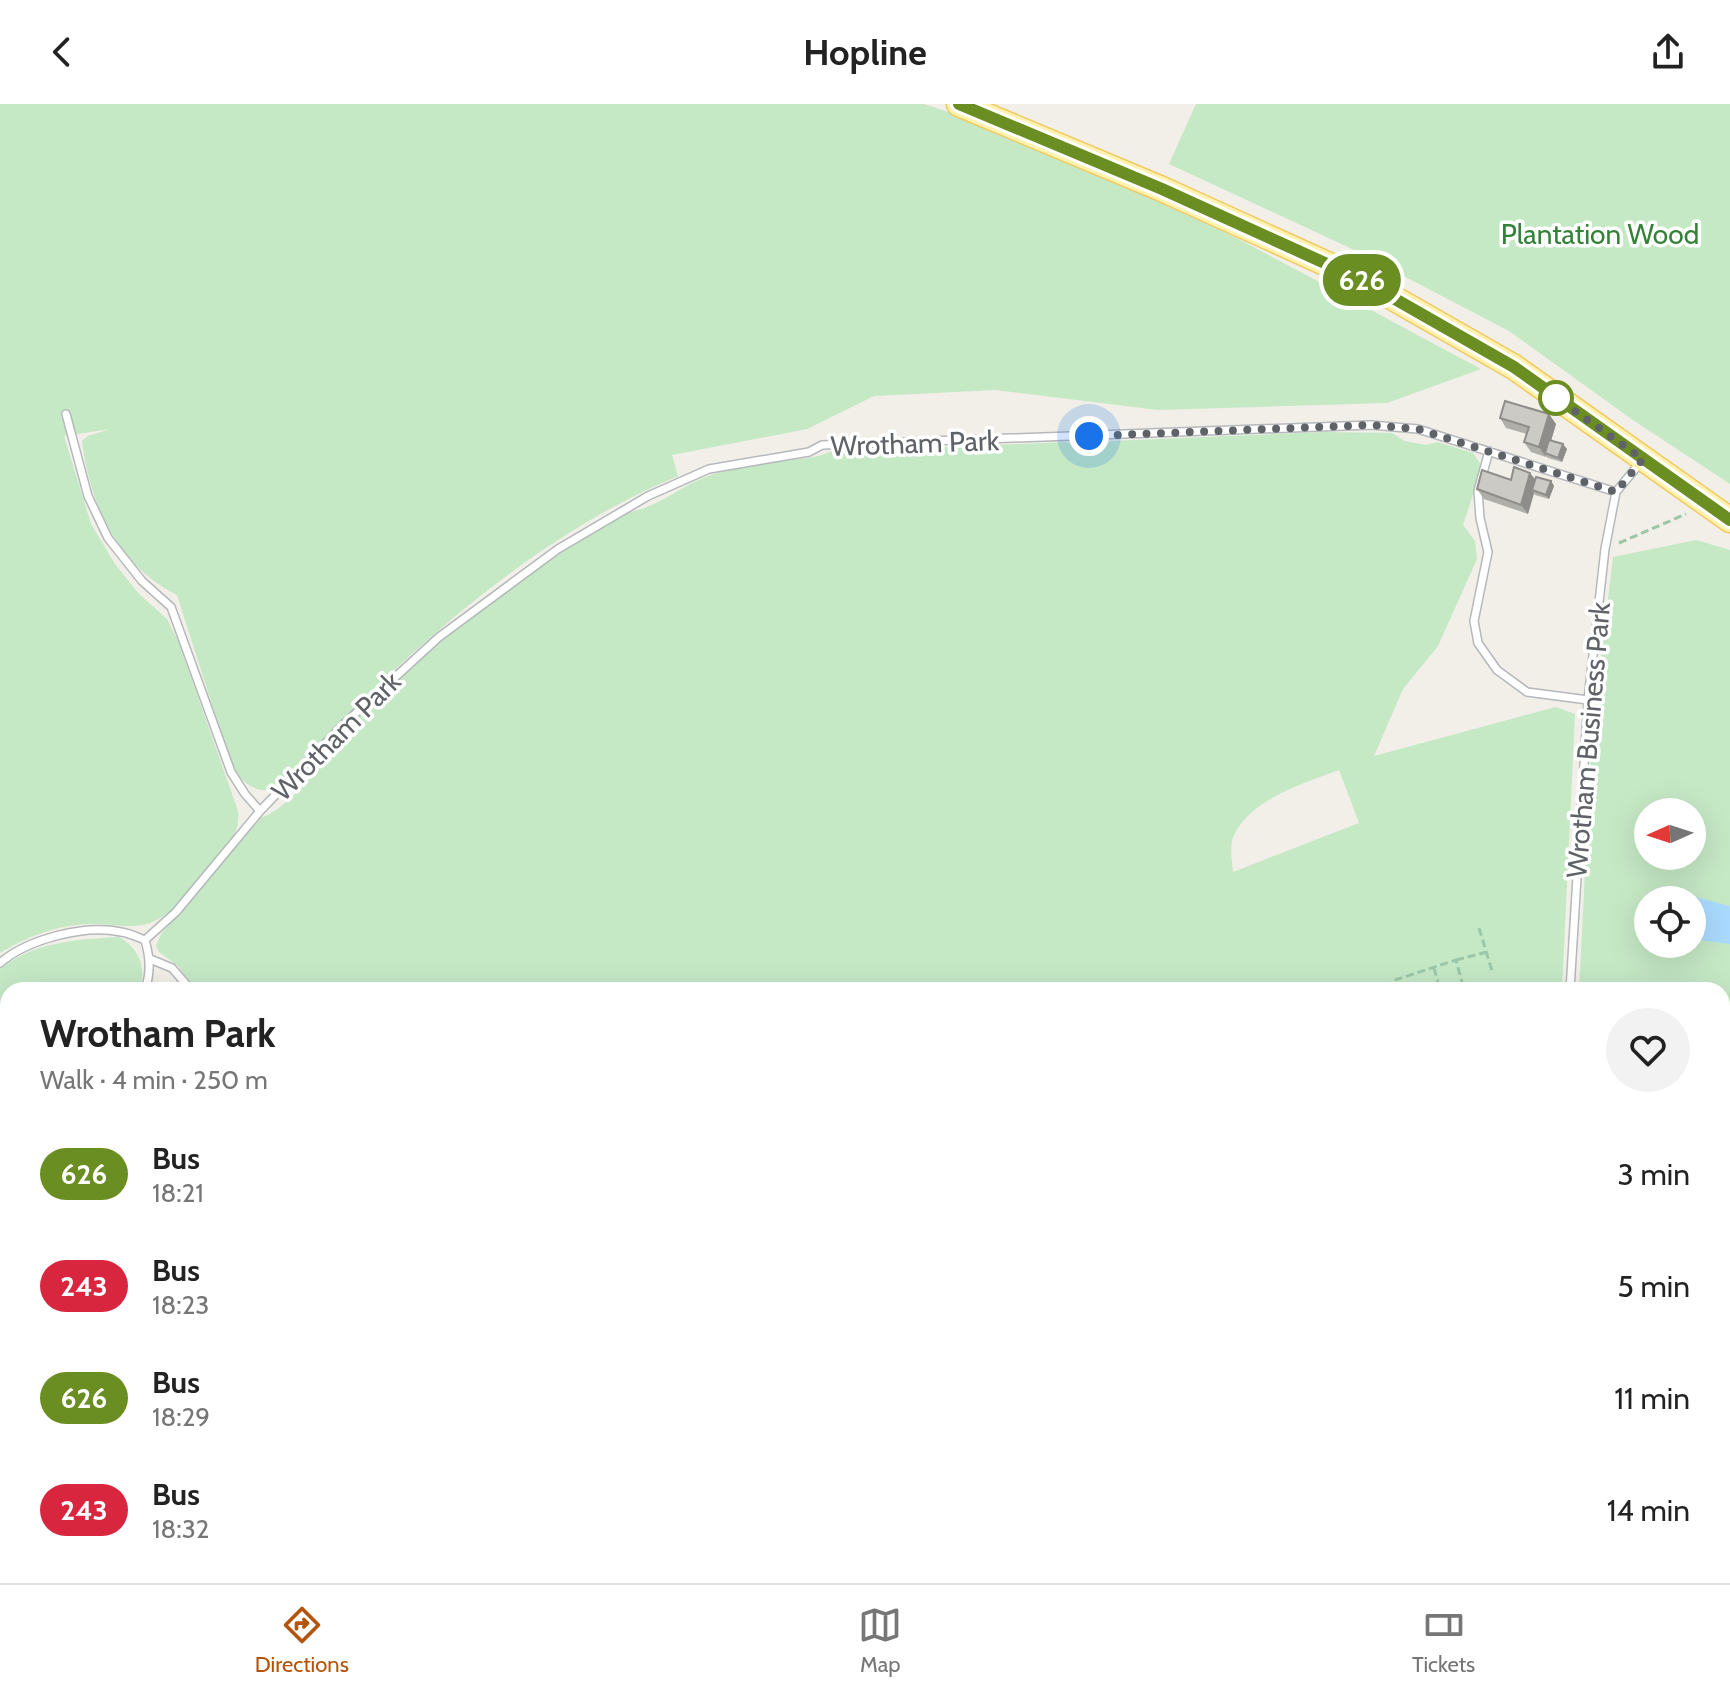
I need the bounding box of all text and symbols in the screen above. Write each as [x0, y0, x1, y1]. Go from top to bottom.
icon: back [40, 30, 84, 74]
text: Hopline [803, 30, 927, 74]
icon: share [1646, 30, 1690, 74]
park label: Plantation Wood [1501, 217, 1699, 251]
line badge: 626 [1316, 254, 1408, 306]
text: 626 [1339, 263, 1385, 297]
unlabelled marker [1539, 381, 1573, 415]
your location [1069, 416, 1109, 456]
street label: Wrotham Park [830, 423, 1000, 463]
street label: Wrotham Business Park [1559, 600, 1617, 879]
street label: Wrotham Park [264, 664, 408, 808]
north arrow [1634, 798, 1706, 870]
map controls [1634, 798, 1706, 958]
button: locate [1634, 886, 1706, 958]
button: heart [1606, 1008, 1690, 1092]
text: Wrotham Park [40, 1010, 276, 1057]
text: Walk · 4 min · 250 m [40, 1064, 268, 1096]
text: Bus [152, 1140, 200, 1177]
text: 3 min [1618, 1156, 1690, 1193]
text: 626 [61, 1157, 107, 1191]
text: 18:21 [152, 1177, 204, 1209]
text: Bus [152, 1252, 200, 1289]
text: 5 min [1618, 1268, 1690, 1305]
text: 243 [60, 1269, 108, 1303]
text: 18:23 [152, 1289, 209, 1321]
text: Bus [152, 1364, 200, 1401]
text: 11 min [1614, 1380, 1690, 1417]
text: 626 [61, 1381, 107, 1415]
text: 18:29 [152, 1401, 210, 1433]
text: Bus [152, 1476, 200, 1513]
text: 14 min [1607, 1492, 1690, 1529]
text: 243 [60, 1493, 108, 1527]
text: 18:32 [152, 1513, 209, 1545]
tab: Directions [255, 1603, 349, 1678]
tab: Map [858, 1603, 902, 1678]
tab: Tickets [1412, 1603, 1475, 1678]

